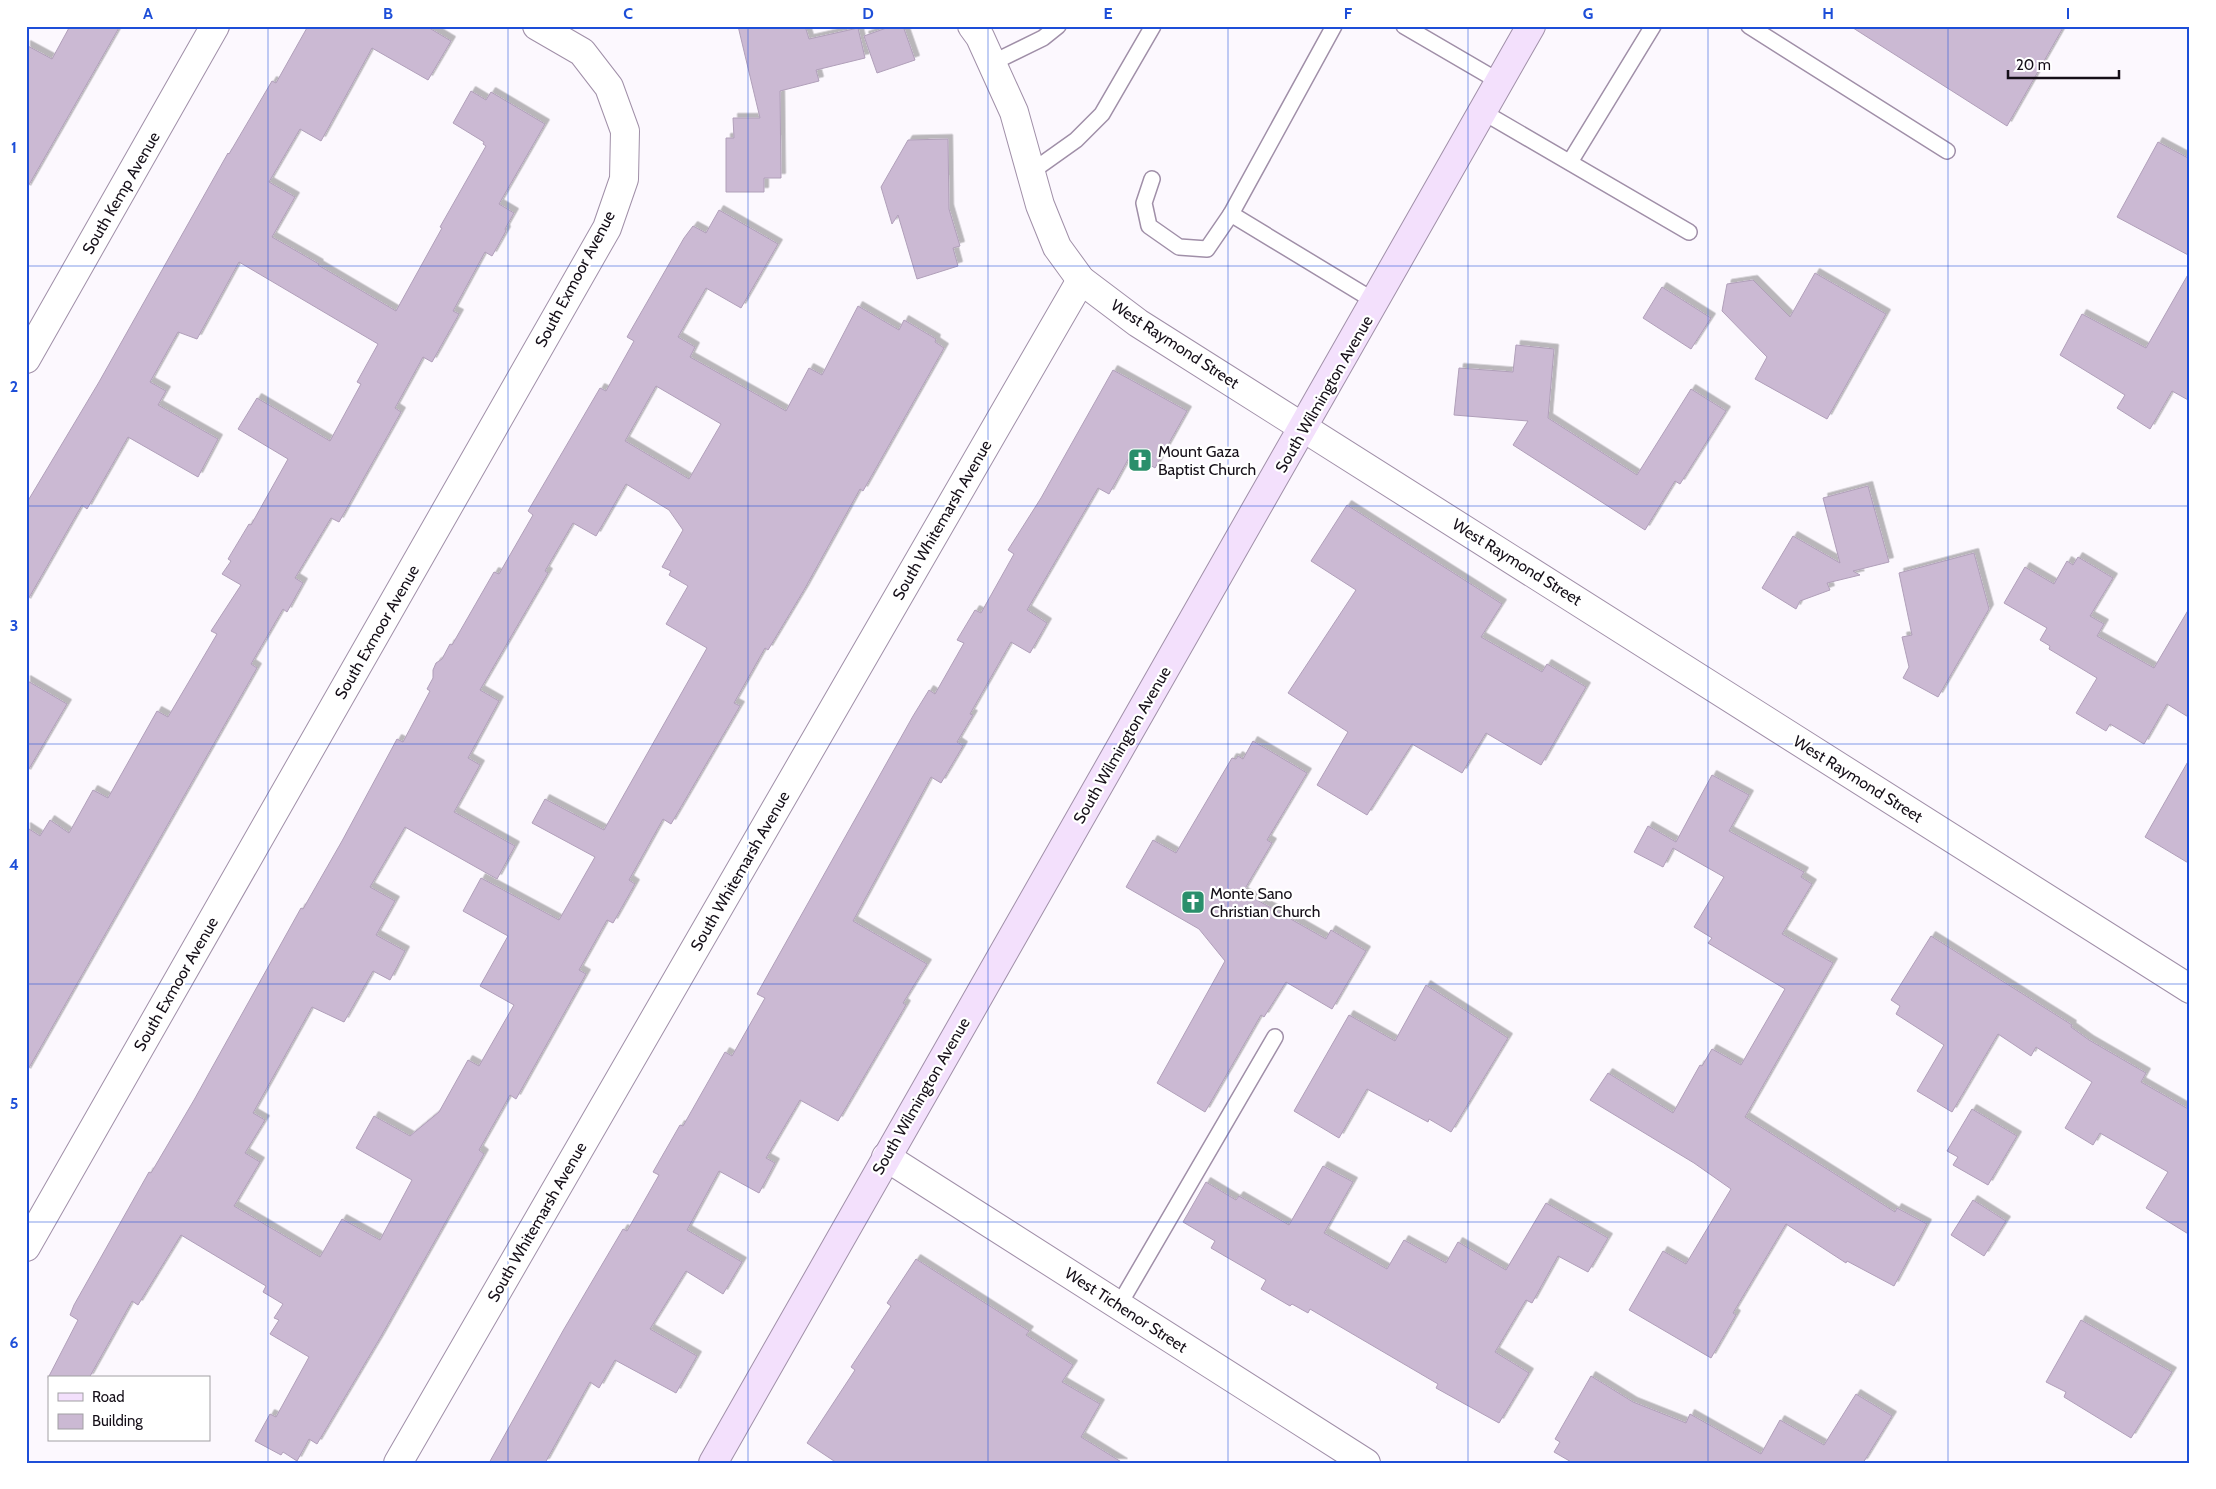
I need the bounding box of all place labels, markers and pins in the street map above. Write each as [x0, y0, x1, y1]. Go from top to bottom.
place label: Mount Gaza Baptist Church [1158, 442, 1256, 479]
church icon: Mount Gaza Baptist Church [1127, 447, 1153, 473]
place label: Monte Sano Christian Church [1210, 884, 1320, 921]
church icon: Monte Sano Christian Church [1180, 889, 1206, 915]

